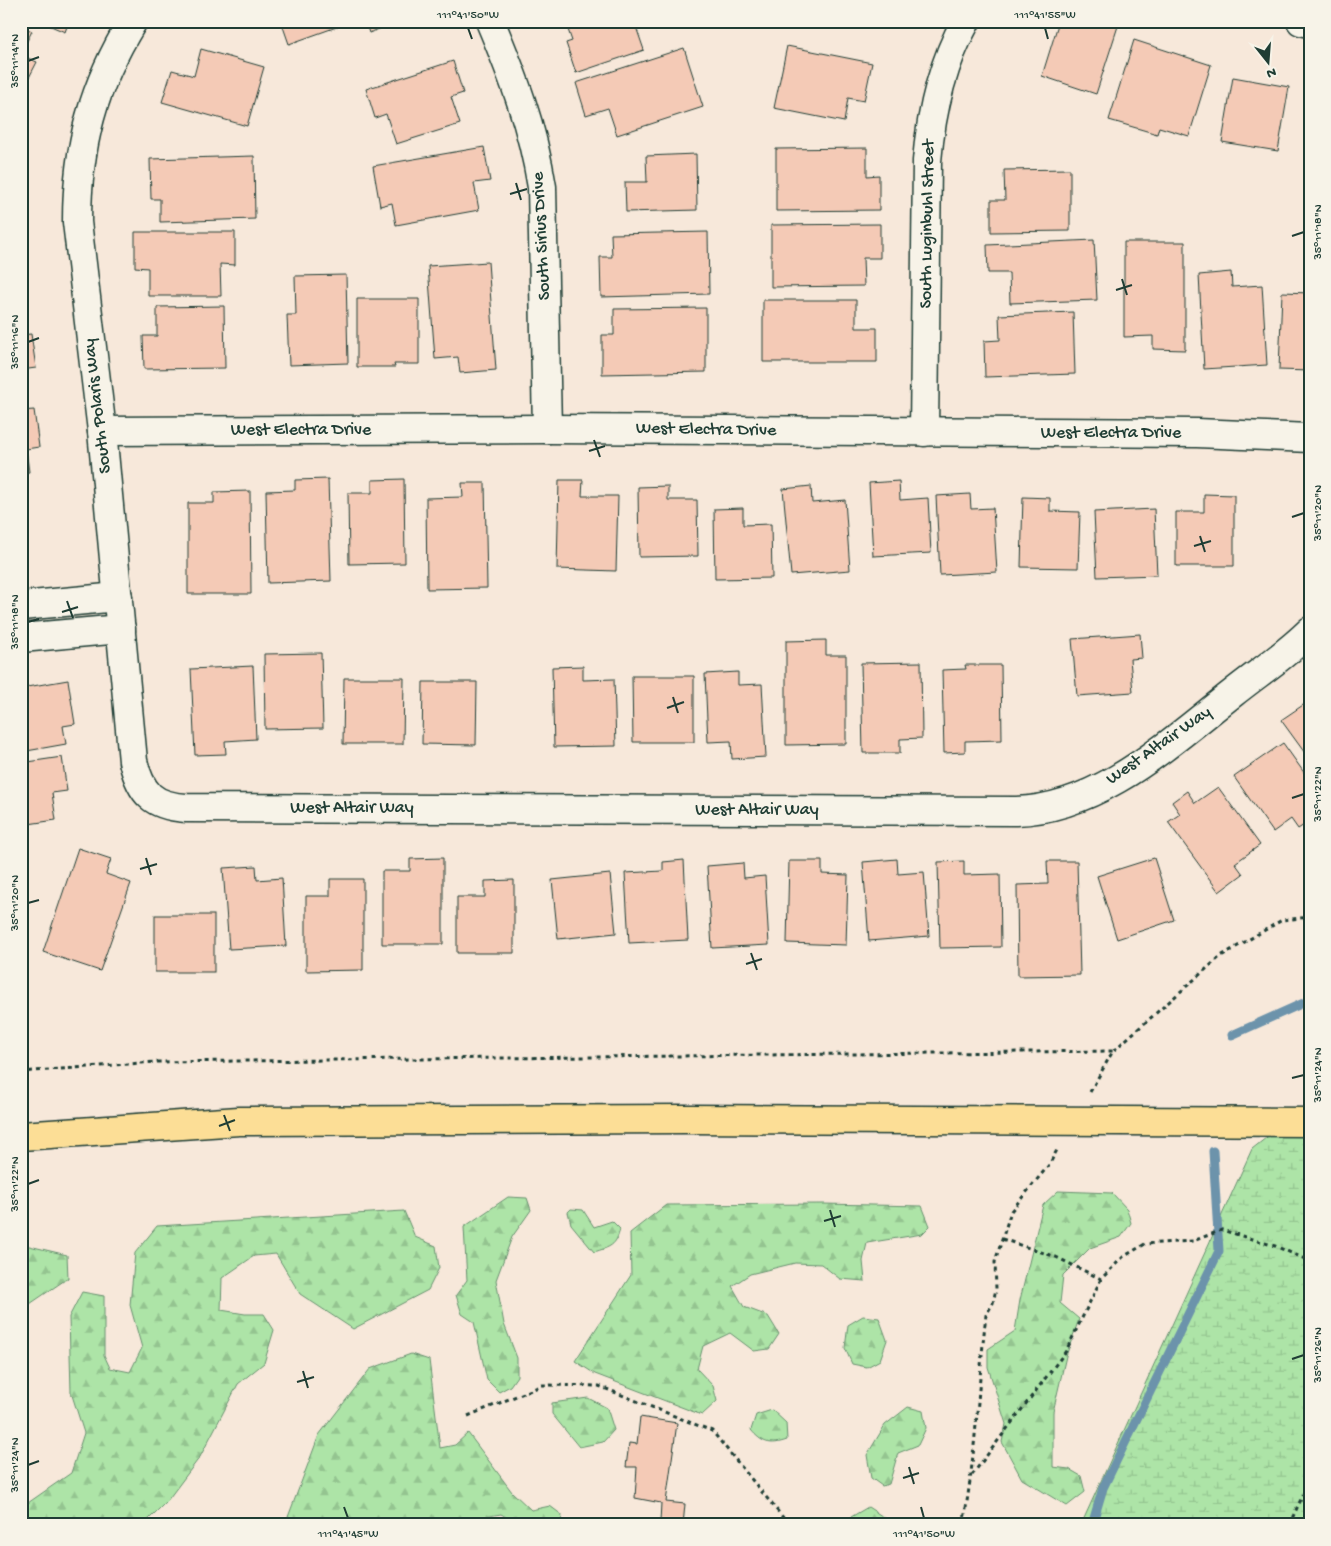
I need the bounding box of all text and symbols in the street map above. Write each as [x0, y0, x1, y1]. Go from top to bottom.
text: 111°41'50"W [436, 9, 499, 23]
text: 111°41'55"W [1013, 9, 1076, 23]
text: 35°11'14"N [9, 34, 23, 89]
north arrow [1244, 38, 1294, 88]
text: N [1264, 63, 1278, 82]
street label: South Luginbuhl Street [916, 138, 940, 309]
street label: South Sirius Drive [528, 171, 556, 301]
text: 35°11'18"N [1312, 204, 1326, 260]
text: 35°11'16"N [9, 315, 23, 370]
street label: South Polaris Way [79, 337, 117, 475]
street label: West Electra Drive [636, 418, 777, 442]
street label: West Electra Drive [231, 420, 372, 441]
street label: West Electra Drive [1041, 423, 1182, 444]
text: 35°11'20"N [1312, 485, 1326, 542]
text: 35°11'18"N [9, 594, 23, 650]
street label: West Altair Way [1102, 702, 1216, 790]
text: 35°11'22"N [1312, 766, 1326, 823]
street label: West Altair Way [290, 798, 414, 819]
street label: West Altair Way [695, 800, 819, 821]
text: 35°11'20"N [9, 875, 23, 932]
text: 35°11'24"N [1312, 1047, 1326, 1104]
text: 35°11'22"N [9, 1156, 23, 1213]
text: 35°11'26"N [1312, 1327, 1326, 1384]
text: 35°11'24"N [9, 1437, 23, 1494]
text: 111°41'45"W [317, 1528, 378, 1542]
text: 111°41'50"W [892, 1528, 955, 1542]

